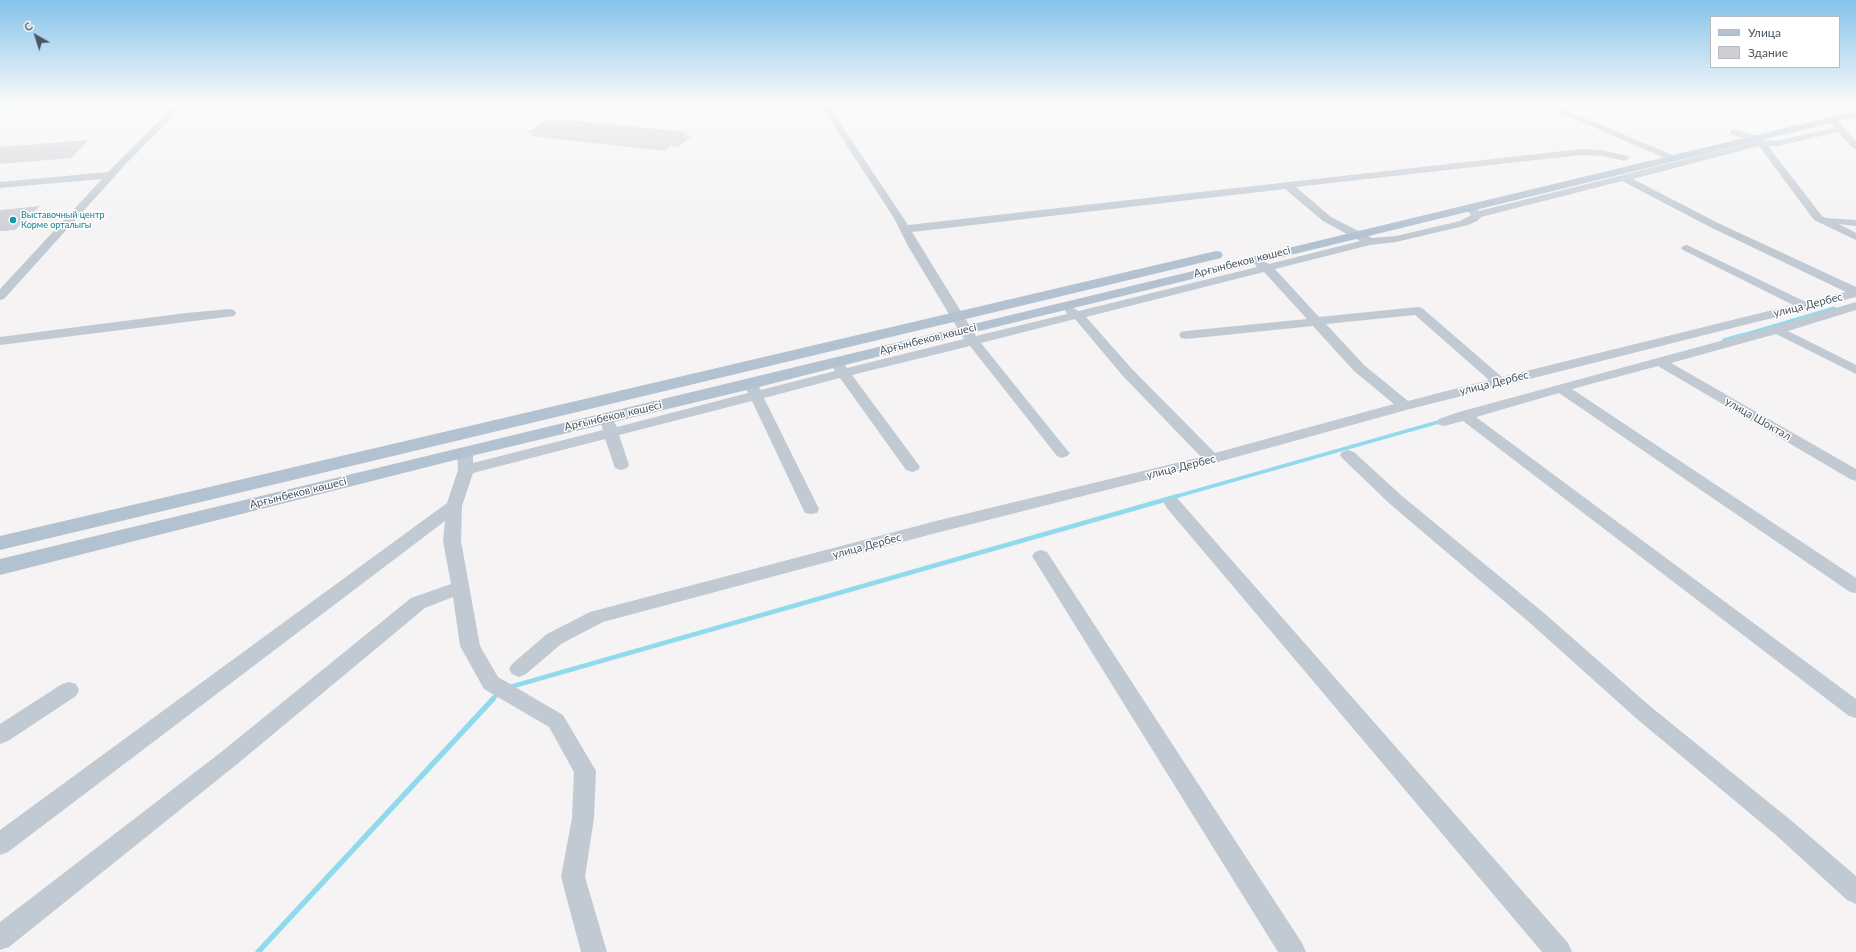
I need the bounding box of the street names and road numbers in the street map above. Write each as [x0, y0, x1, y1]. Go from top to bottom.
street label: Арғынбеков көшесі [1192, 244, 1292, 280]
street label: улица Дербес [1772, 290, 1844, 320]
street label: Арғынбеков көшесі [878, 321, 978, 357]
street label: улица Дербес [1458, 368, 1530, 398]
street label: улица Шоктал [1723, 395, 1793, 443]
street label: Арғынбеков көшесі [563, 398, 663, 434]
street label: улица Дербес [1145, 452, 1217, 482]
street label: Арғынбеков көшесі [248, 475, 348, 511]
street label: улица Дербес [831, 530, 903, 562]

